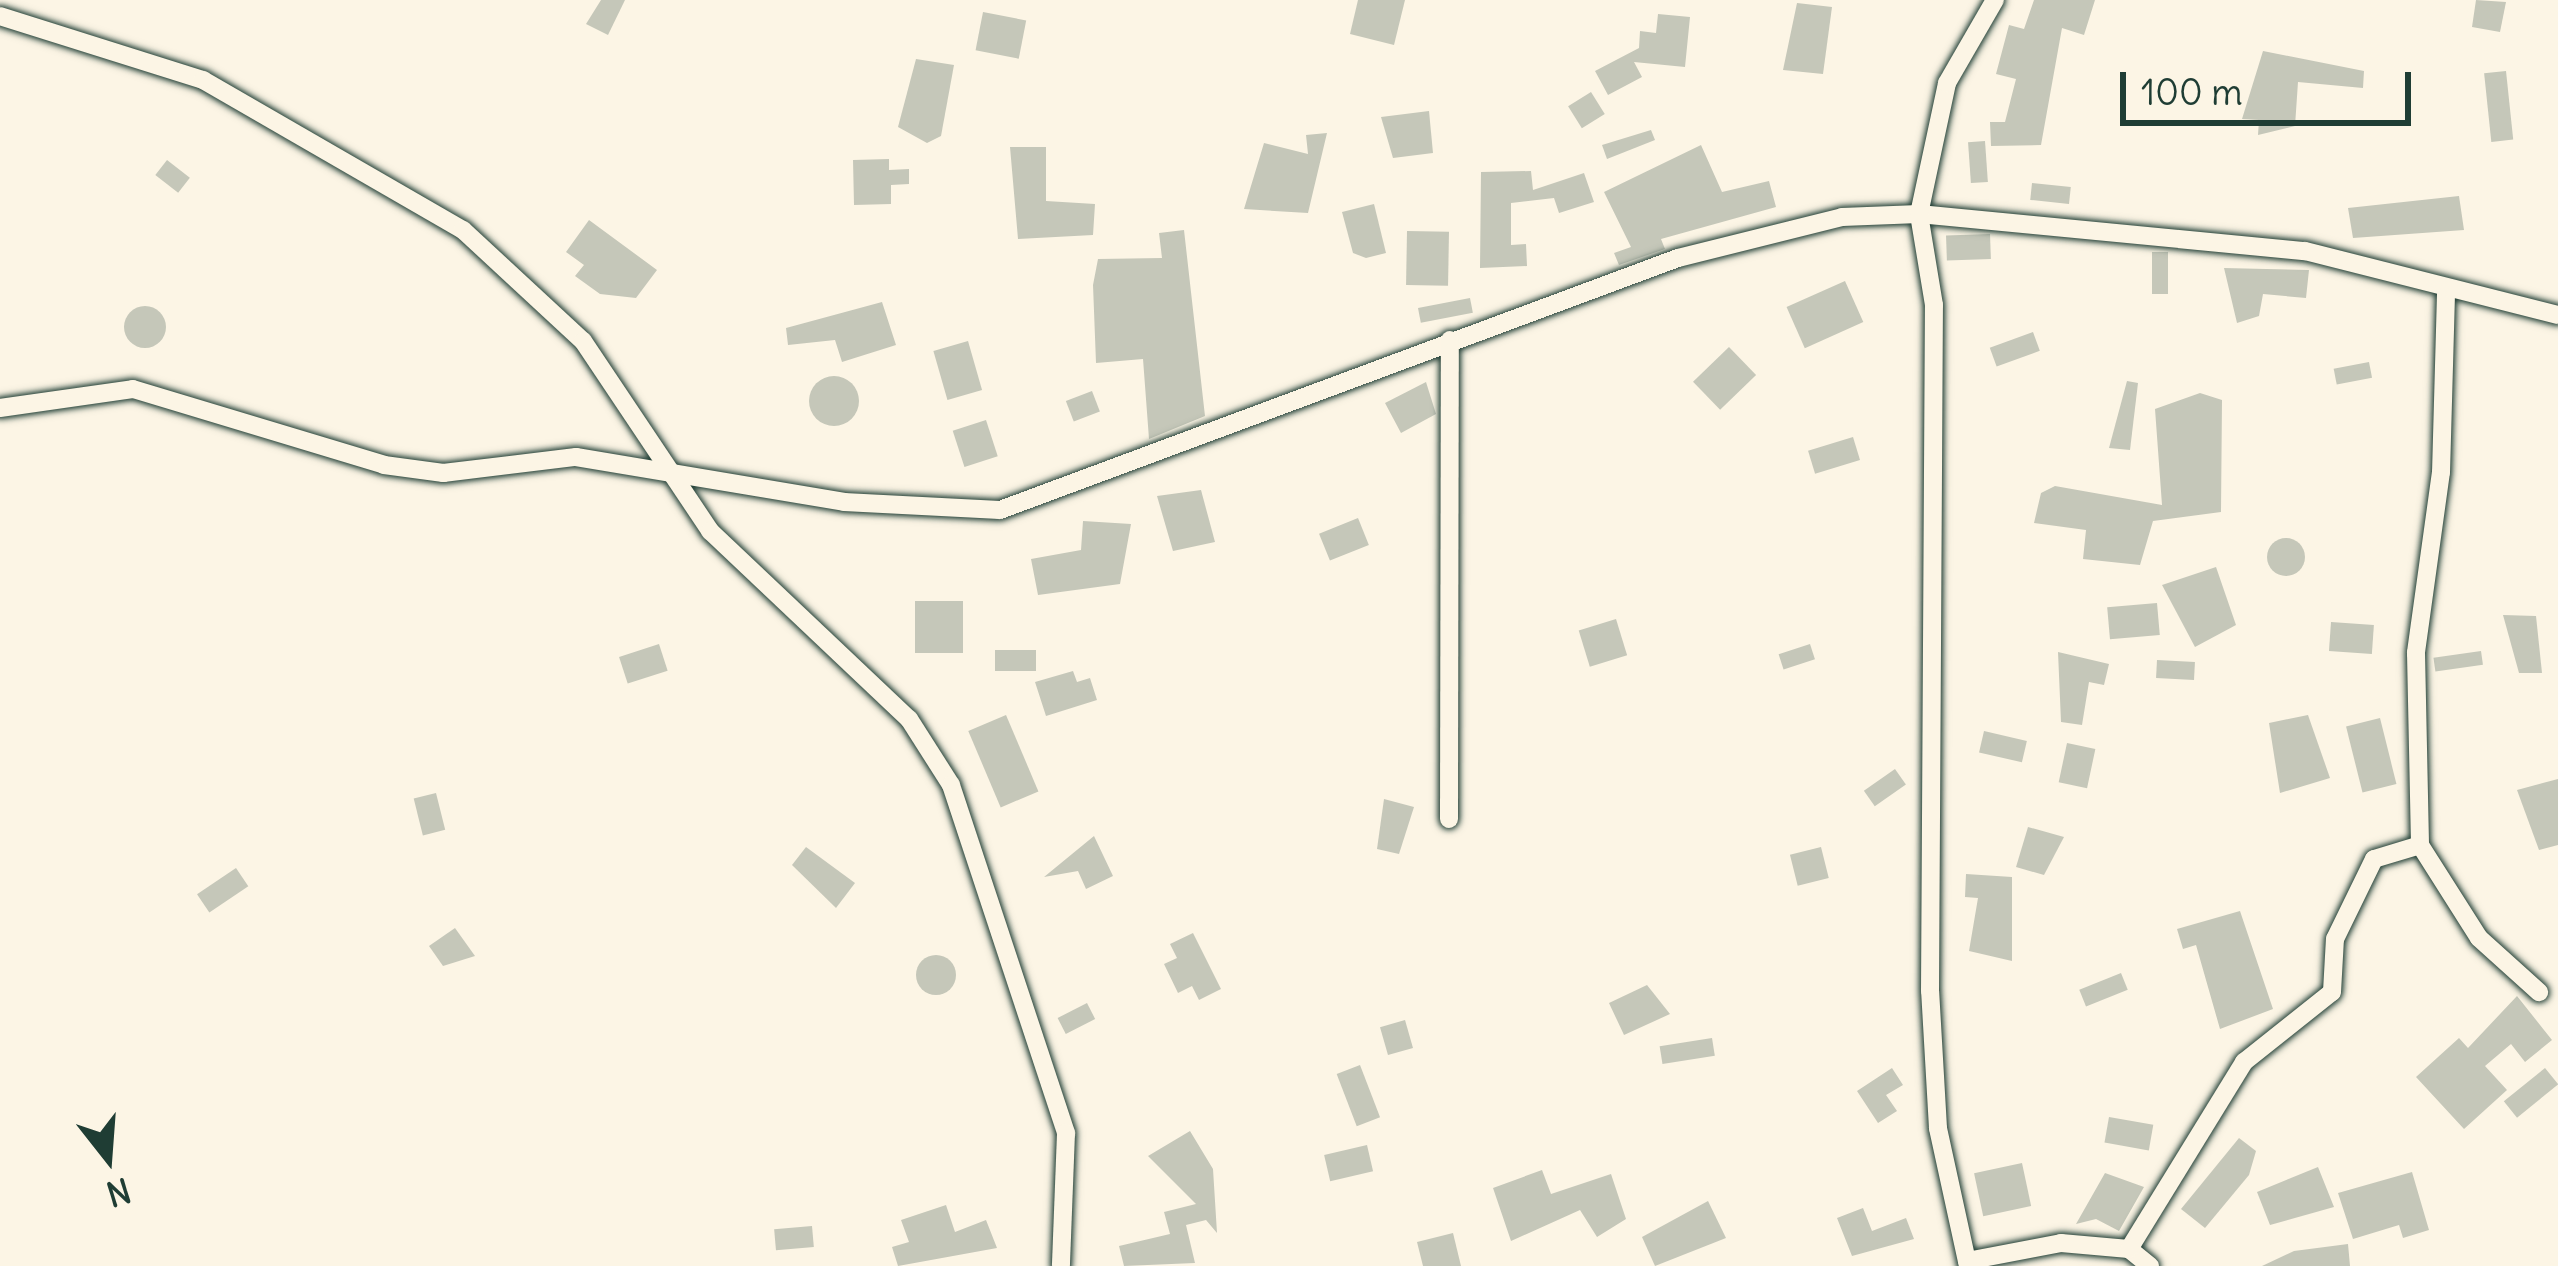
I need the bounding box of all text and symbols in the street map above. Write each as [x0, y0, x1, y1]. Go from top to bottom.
scale bar [2126, 48, 2417, 122]
text: 100 m [2141, 70, 2243, 115]
north arrow [48, 1098, 168, 1218]
text: N [101, 1169, 136, 1216]

